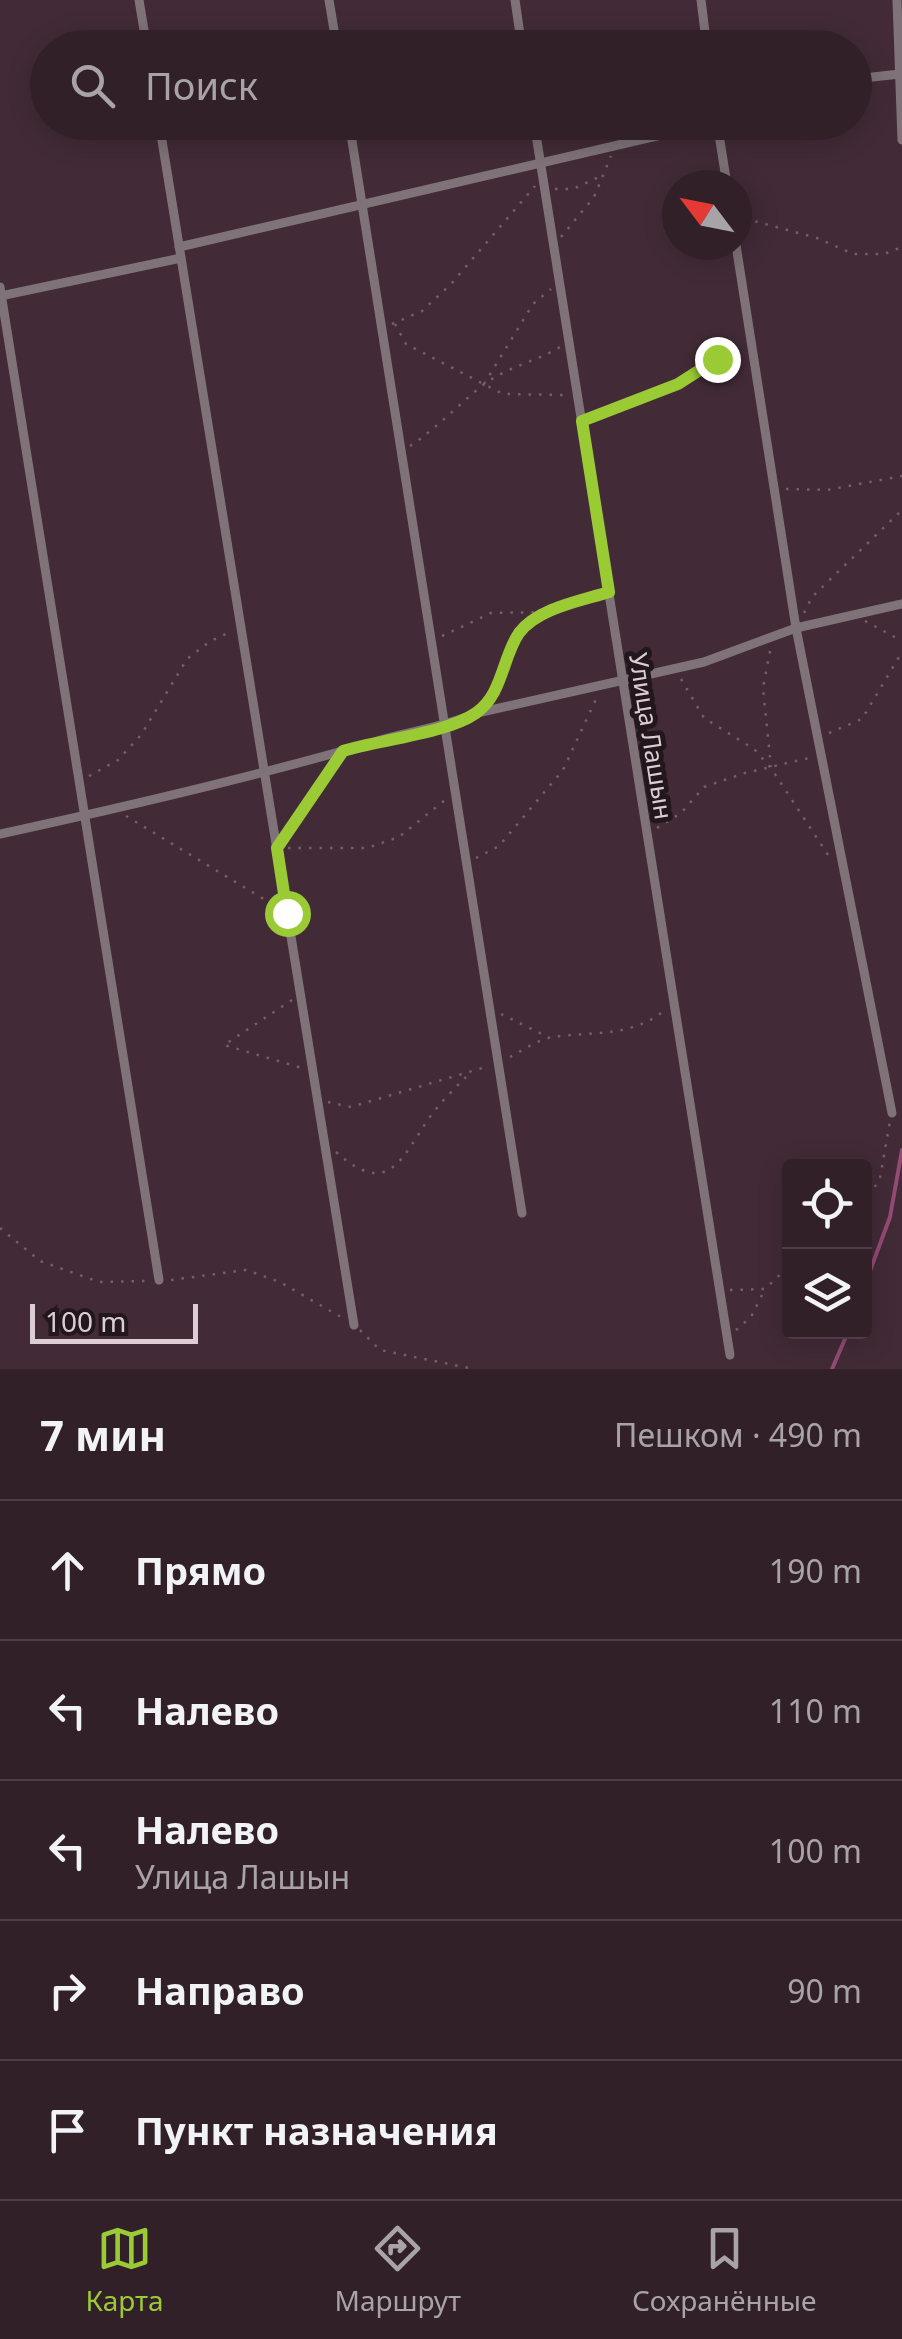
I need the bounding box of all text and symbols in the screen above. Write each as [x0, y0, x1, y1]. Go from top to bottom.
search box [30, 30, 872, 140]
icon: search [65, 58, 120, 113]
text: Поиск [145, 59, 258, 111]
north arrow [662, 170, 752, 260]
route end [695, 337, 741, 383]
street label: Улица Лашын [622, 650, 682, 822]
route start [265, 891, 311, 937]
map controls [782, 1159, 872, 1339]
button: locate [782, 1159, 872, 1249]
button: layers [782, 1249, 872, 1339]
scale bar [30, 1299, 198, 1344]
text: 100 m [45, 1302, 127, 1340]
text: 7 мин [40, 1406, 166, 1463]
text: Пешком · 490 m [614, 1413, 862, 1456]
icon: ahead [40, 1543, 95, 1598]
text: Прямо [135, 1544, 266, 1596]
text: 190 m [769, 1549, 862, 1592]
icon: left [40, 1683, 95, 1738]
text: Налево [135, 1684, 279, 1736]
text: 110 m [769, 1689, 862, 1732]
text: Налево [135, 1803, 279, 1855]
icon: left [40, 1823, 95, 1878]
text: 100 m [769, 1829, 862, 1872]
text: Улица Лашын [135, 1855, 350, 1898]
icon: right [40, 1963, 95, 2018]
text: Направо [135, 1964, 305, 2016]
text: 90 m [787, 1969, 862, 2012]
icon: arrive [40, 2103, 95, 2158]
text: Пункт назначения [135, 2104, 498, 2156]
tab: Карта [85, 2221, 164, 2319]
tab: Маршрут [335, 2221, 461, 2319]
tab: Сохранённые [632, 2221, 817, 2319]

